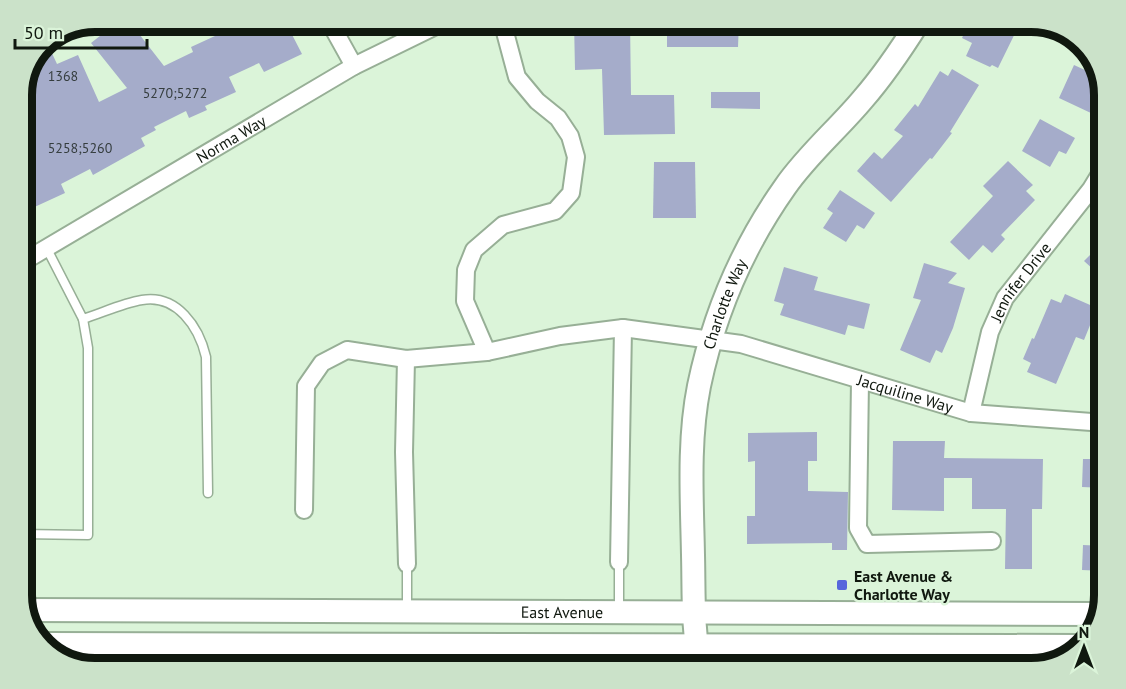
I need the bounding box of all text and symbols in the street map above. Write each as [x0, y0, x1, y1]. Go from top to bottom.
scale bar [15, 12, 147, 50]
text: 50 m [24, 21, 63, 44]
house number: 1368 [48, 67, 78, 85]
house number: 5270;5272 [143, 84, 207, 102]
street label: Norma Way [192, 110, 270, 167]
house number: 5258;5260 [48, 139, 113, 157]
street label: Jennifer Drive [985, 238, 1055, 326]
street label: Charlotte Way [698, 255, 751, 352]
street label: Jacquiline Way [854, 369, 956, 417]
place label: East Avenue & Charlotte Way [854, 566, 953, 604]
marker: East Avenue & Charlotte Way [835, 578, 849, 592]
street label: East Avenue [521, 602, 603, 622]
north arrow [1054, 617, 1114, 677]
text: N [1079, 622, 1089, 642]

